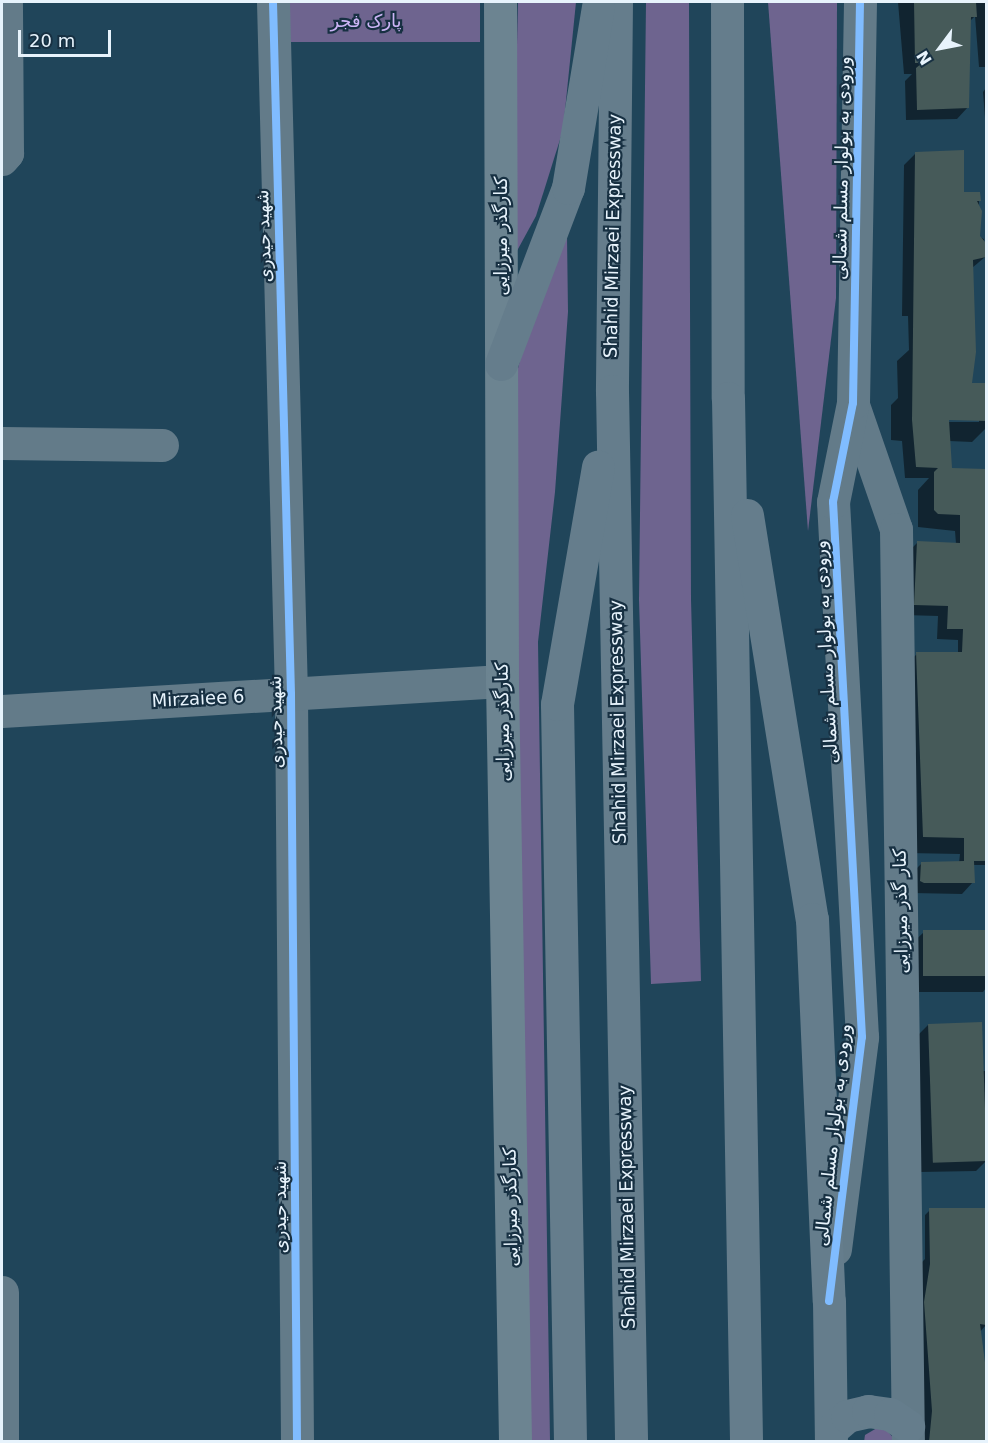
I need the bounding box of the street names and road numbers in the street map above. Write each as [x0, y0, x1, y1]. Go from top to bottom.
street label: ورودی به بولوار مسلم شمالی [829, 56, 855, 280]
street label: Shahid Mirzaei Expressway [600, 114, 626, 358]
street label: کنارگذر میرزایی [490, 176, 512, 296]
street label: شهید حیدری [252, 189, 276, 283]
street label: ورودی به بولوار مسلم شمالی [809, 540, 843, 764]
street label: Shahid Mirzaei Expressway [605, 600, 631, 844]
street label: کنارگذر میرزایی [491, 662, 515, 782]
street label: شهید حیدری [264, 675, 288, 769]
street label: Mirzaiee 6 [151, 686, 245, 712]
street label: کنار گذر میرزایی [889, 848, 913, 974]
street label: ورودی به بولوار مسلم شمالی [811, 1023, 855, 1247]
street label: Shahid Mirzaei Expressway [614, 1085, 640, 1329]
street label: کنارگذر میرزایی [499, 1147, 523, 1267]
street label: شهید حیدری [269, 1161, 291, 1253]

